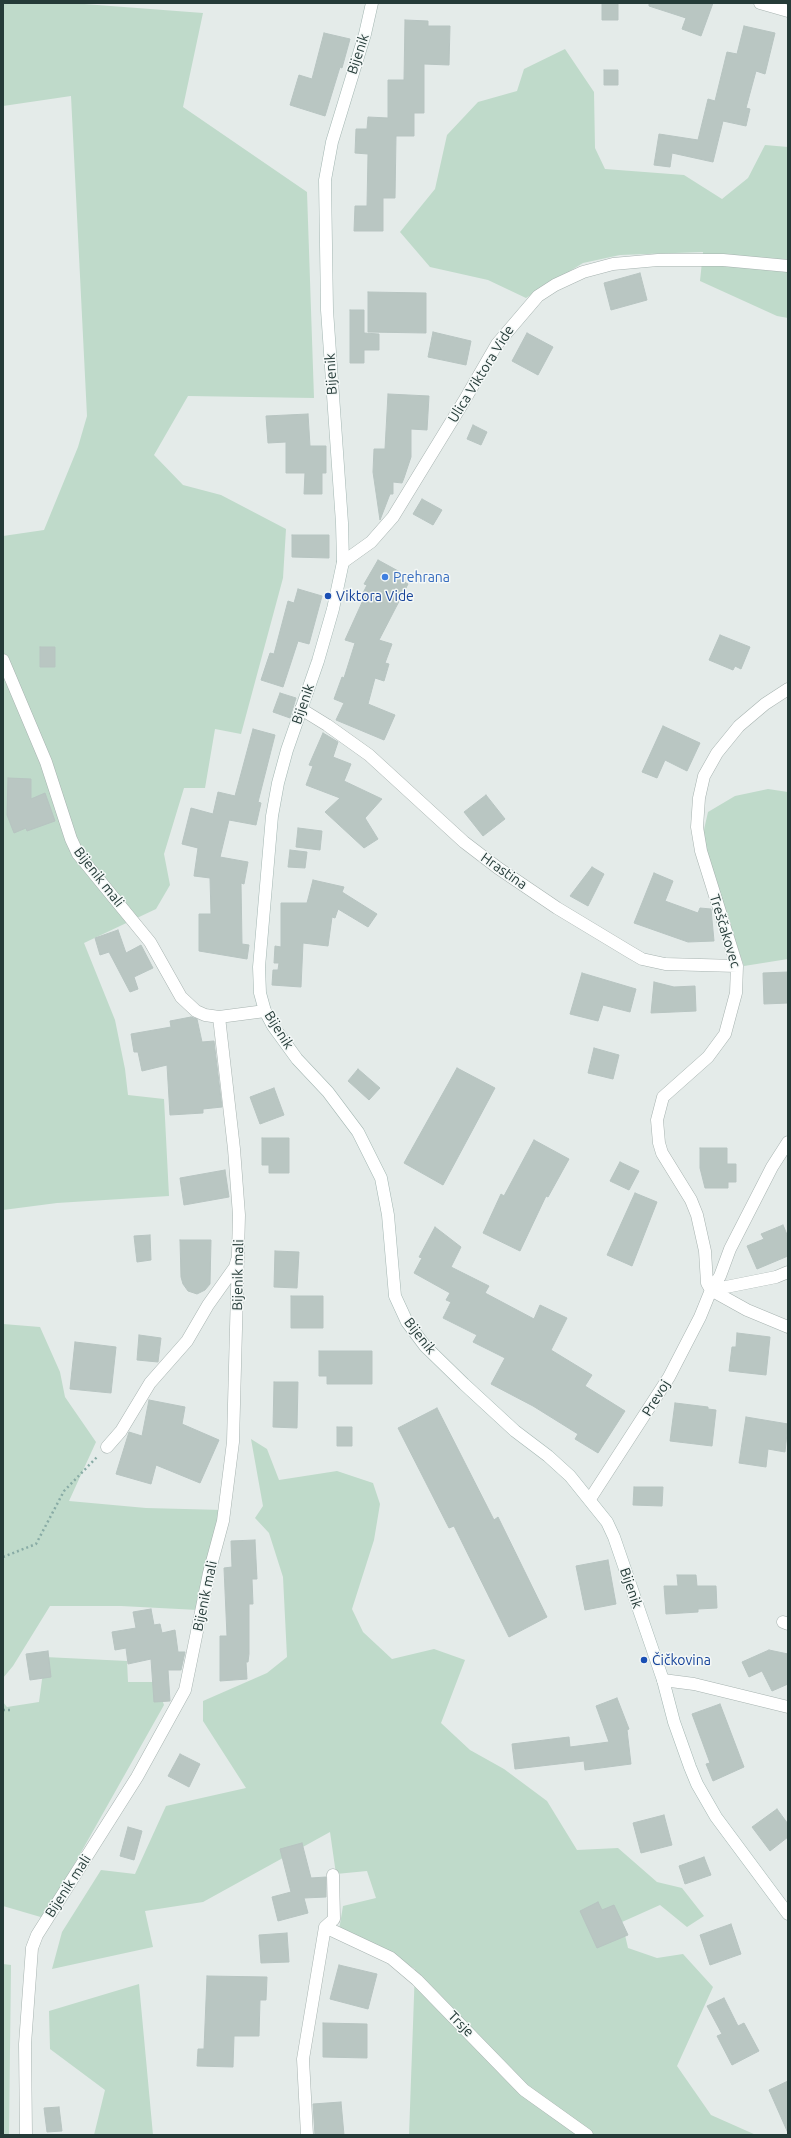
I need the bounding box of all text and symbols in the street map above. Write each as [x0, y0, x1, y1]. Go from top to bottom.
street label: Bijenik [344, 31, 372, 77]
street label: Ulica Viktora Vide [444, 322, 518, 426]
street label: Bijenik [322, 353, 340, 395]
place label: Prehrana [393, 569, 450, 585]
marker: Prehrana [380, 572, 390, 582]
place label: Viktora Vide [336, 588, 414, 604]
marker: Viktora Vide [323, 591, 333, 601]
street label: Bijenik [288, 681, 318, 727]
street label: Bijenik mali [70, 844, 128, 910]
street label: Hrastina [478, 849, 530, 893]
street label: Treščakovec [706, 892, 744, 970]
street label: Bijenik [261, 1008, 297, 1052]
street label: Bijenik mali [229, 1239, 247, 1311]
street label: Bijenik [400, 1314, 440, 1358]
street label: Prevoj [638, 1377, 674, 1419]
street label: Bijenik mali [189, 1559, 221, 1633]
street label: Bijenik [616, 1565, 646, 1611]
place label: Čičkovina [652, 1652, 711, 1668]
marker: Čičkovina [639, 1655, 649, 1665]
street label: Bijenik mali [42, 1851, 94, 1921]
street label: Trsje [445, 2008, 477, 2040]

